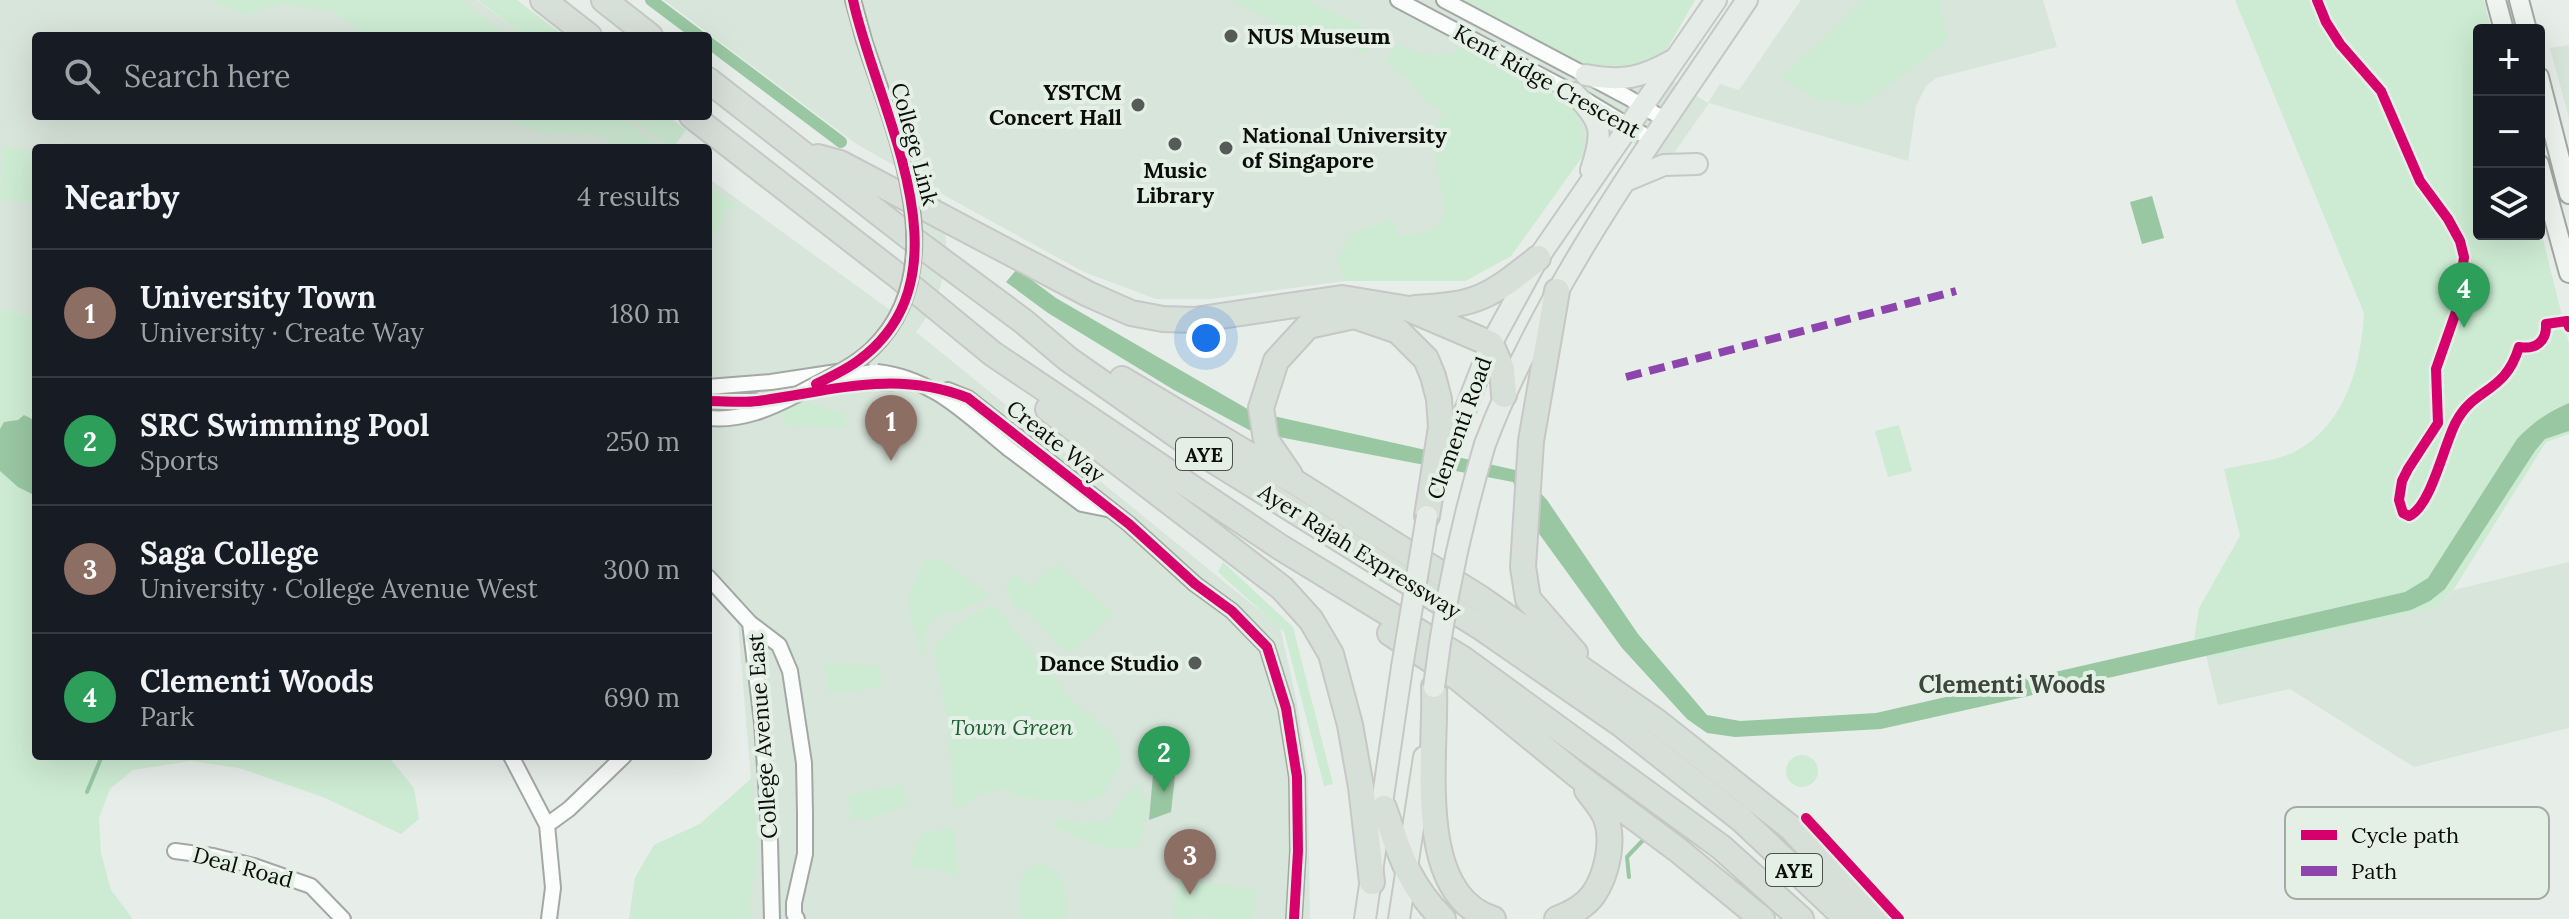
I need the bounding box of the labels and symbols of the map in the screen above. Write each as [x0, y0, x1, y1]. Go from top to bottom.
street label: Kent Ridge Crescent [1449, 18, 1646, 144]
place label: NUS Museum [1247, 22, 1391, 50]
marker: NUS Museum [1222, 27, 1240, 45]
place label: YSTCM Concert Hall [989, 78, 1122, 131]
street label: College Link [885, 80, 945, 209]
marker: YSTCM Concert Hall [1129, 96, 1147, 114]
place label: National University of Singapore [1242, 121, 1448, 174]
marker: Music Library [1166, 135, 1184, 153]
marker: National University of Singapore [1217, 139, 1235, 157]
place label: Music Library [1136, 156, 1215, 209]
pin: 4 [2438, 262, 2490, 328]
your location [1186, 318, 1226, 358]
street label: Clementi Road [1420, 353, 1498, 503]
street label: Create Way [1001, 394, 1111, 489]
pin: 1 [865, 395, 917, 461]
road number: AYE [1176, 438, 1232, 470]
street label: Ayer Rajah Expressway [1253, 477, 1467, 625]
street label: College Avenue East [741, 632, 783, 840]
place label: Dance Studio [1039, 649, 1179, 677]
marker: Dance Studio [1186, 654, 1204, 672]
district label: Clementi Woods [1918, 669, 2106, 700]
park label: Town Green [951, 713, 1074, 741]
pin: 2 [1138, 726, 1190, 792]
legend [2285, 807, 2549, 899]
text: Cycle path [2351, 821, 2459, 849]
pin: 3 [1164, 829, 1216, 895]
street label: Deal Road [190, 840, 296, 894]
road number: AYE [1766, 854, 1822, 886]
text: Path [2351, 857, 2397, 885]

